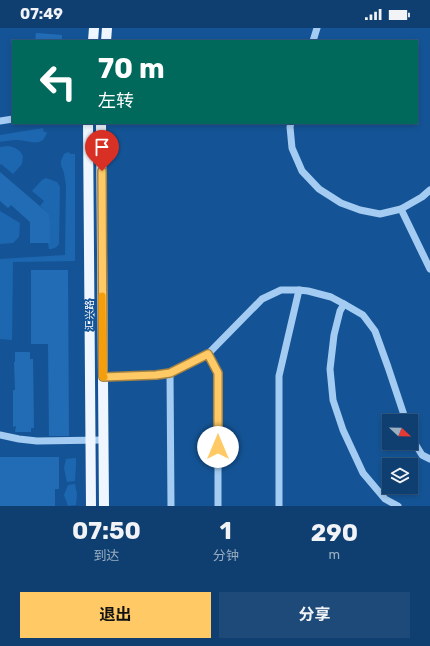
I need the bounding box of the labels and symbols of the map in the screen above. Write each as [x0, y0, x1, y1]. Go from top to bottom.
pin [85, 130, 119, 171]
street label: 汇兴路 [84, 300, 96, 330]
north arrow [382, 414, 418, 450]
position arrow [197, 426, 239, 468]

